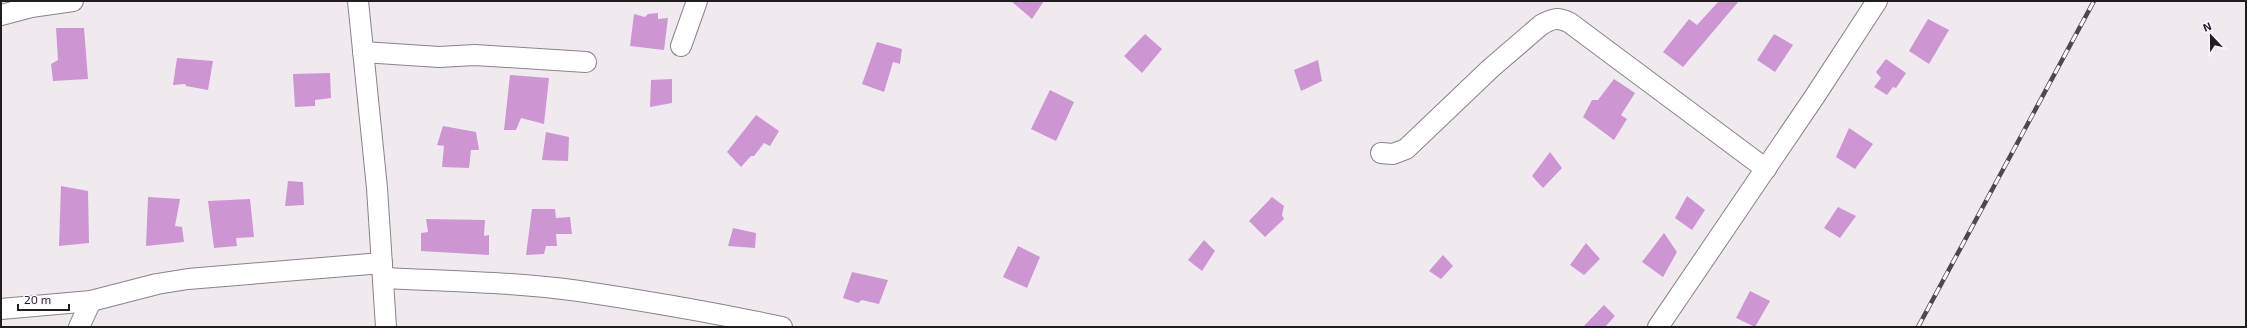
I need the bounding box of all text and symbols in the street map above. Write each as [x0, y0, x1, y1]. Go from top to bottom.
north arrow [2191, 16, 2231, 56]
text: N [2201, 19, 2213, 34]
scale bar [18, 286, 69, 312]
text: 20 m [24, 292, 51, 306]

